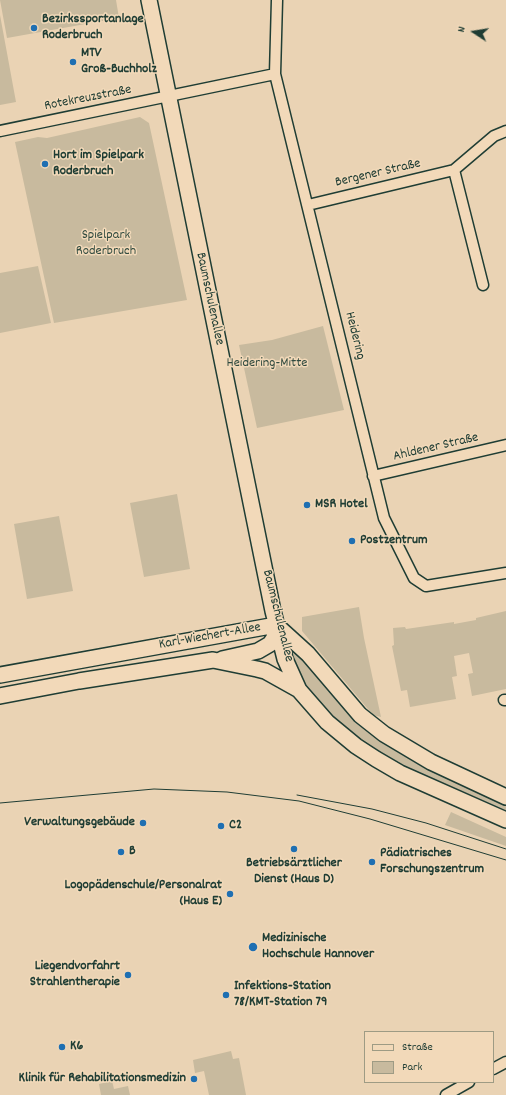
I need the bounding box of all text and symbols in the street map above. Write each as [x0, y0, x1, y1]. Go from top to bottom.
place label: Bezirkssportanlage Roderbruch [42, 12, 144, 44]
north arrow [454, 12, 494, 52]
marker: Bezirkssportanlage Roderbruch [29, 23, 39, 33]
text: N [454, 25, 471, 34]
place label: MTV Groß-Buchholz [81, 46, 157, 78]
marker: MTV Groß-Buchholz [68, 57, 78, 67]
street label: Rotekreuzstraße [43, 82, 133, 116]
place label: Hort im Spielpark Roderbruch [53, 148, 144, 180]
street label: Bergener Straße [334, 156, 422, 192]
marker: Hort im Spielpark Roderbruch [40, 159, 50, 169]
park label: Spielpark Roderbruch [76, 228, 136, 260]
street label: Baumschulenallee [191, 251, 227, 347]
street label: Heidering [340, 310, 368, 362]
park label: Heidering-Mitte [226, 356, 308, 372]
street label: Ahldener Straße [392, 430, 480, 466]
place label: MSR Hotel [315, 497, 367, 513]
marker: MSR Hotel [302, 500, 312, 510]
place label: Postzentrum [360, 533, 428, 549]
marker: Postzentrum [347, 536, 357, 546]
street label: Baumschulenallee [257, 568, 297, 664]
street label: Karl-Wiechert-Allee [158, 620, 262, 654]
place label: Verwaltungsgebäude [24, 815, 135, 831]
marker: Verwaltungsgebäude [138, 818, 148, 828]
place label: C2 [229, 818, 242, 834]
marker: C2 [216, 821, 226, 831]
place label: B [129, 844, 136, 860]
marker: Betriebsärztlicher Dienst (Haus D) [289, 844, 299, 854]
place label: Pädiatrisches Forschungszentrum [380, 846, 484, 878]
marker: B [116, 847, 126, 857]
place label: Betriebsärztlicher Dienst (Haus D) [246, 856, 342, 888]
marker: Pädiatrisches Forschungszentrum [367, 857, 377, 867]
place label: Logopädenschule/Personalrat (Haus E) [64, 878, 222, 910]
marker: Logopädenschule/Personalrat (Haus E) [225, 889, 235, 899]
place label: Medizinische Hochschule Hannover [262, 931, 374, 964]
marker: Medizinische Hochschule Hannover [247, 941, 259, 953]
place label: Liegendvorfahrt Strahlentherapie [30, 959, 120, 992]
marker: Liegendvorfahrt Strahlentherapie [123, 970, 133, 980]
place label: Infektions-Station 78/KMT-Station 79 [234, 979, 331, 1012]
marker: Infektions-Station 78/KMT-Station 79 [221, 990, 231, 1000]
legend [364, 1031, 494, 1083]
place label: K6 [70, 1039, 83, 1055]
text: Straße [402, 1039, 433, 1056]
marker: K6 [57, 1042, 67, 1052]
text: Park [402, 1059, 422, 1076]
place label: Klinik für Rehabilitationsmedizin [19, 1071, 186, 1087]
marker: Klinik für Rehabilitationsmedizin [189, 1074, 199, 1084]

